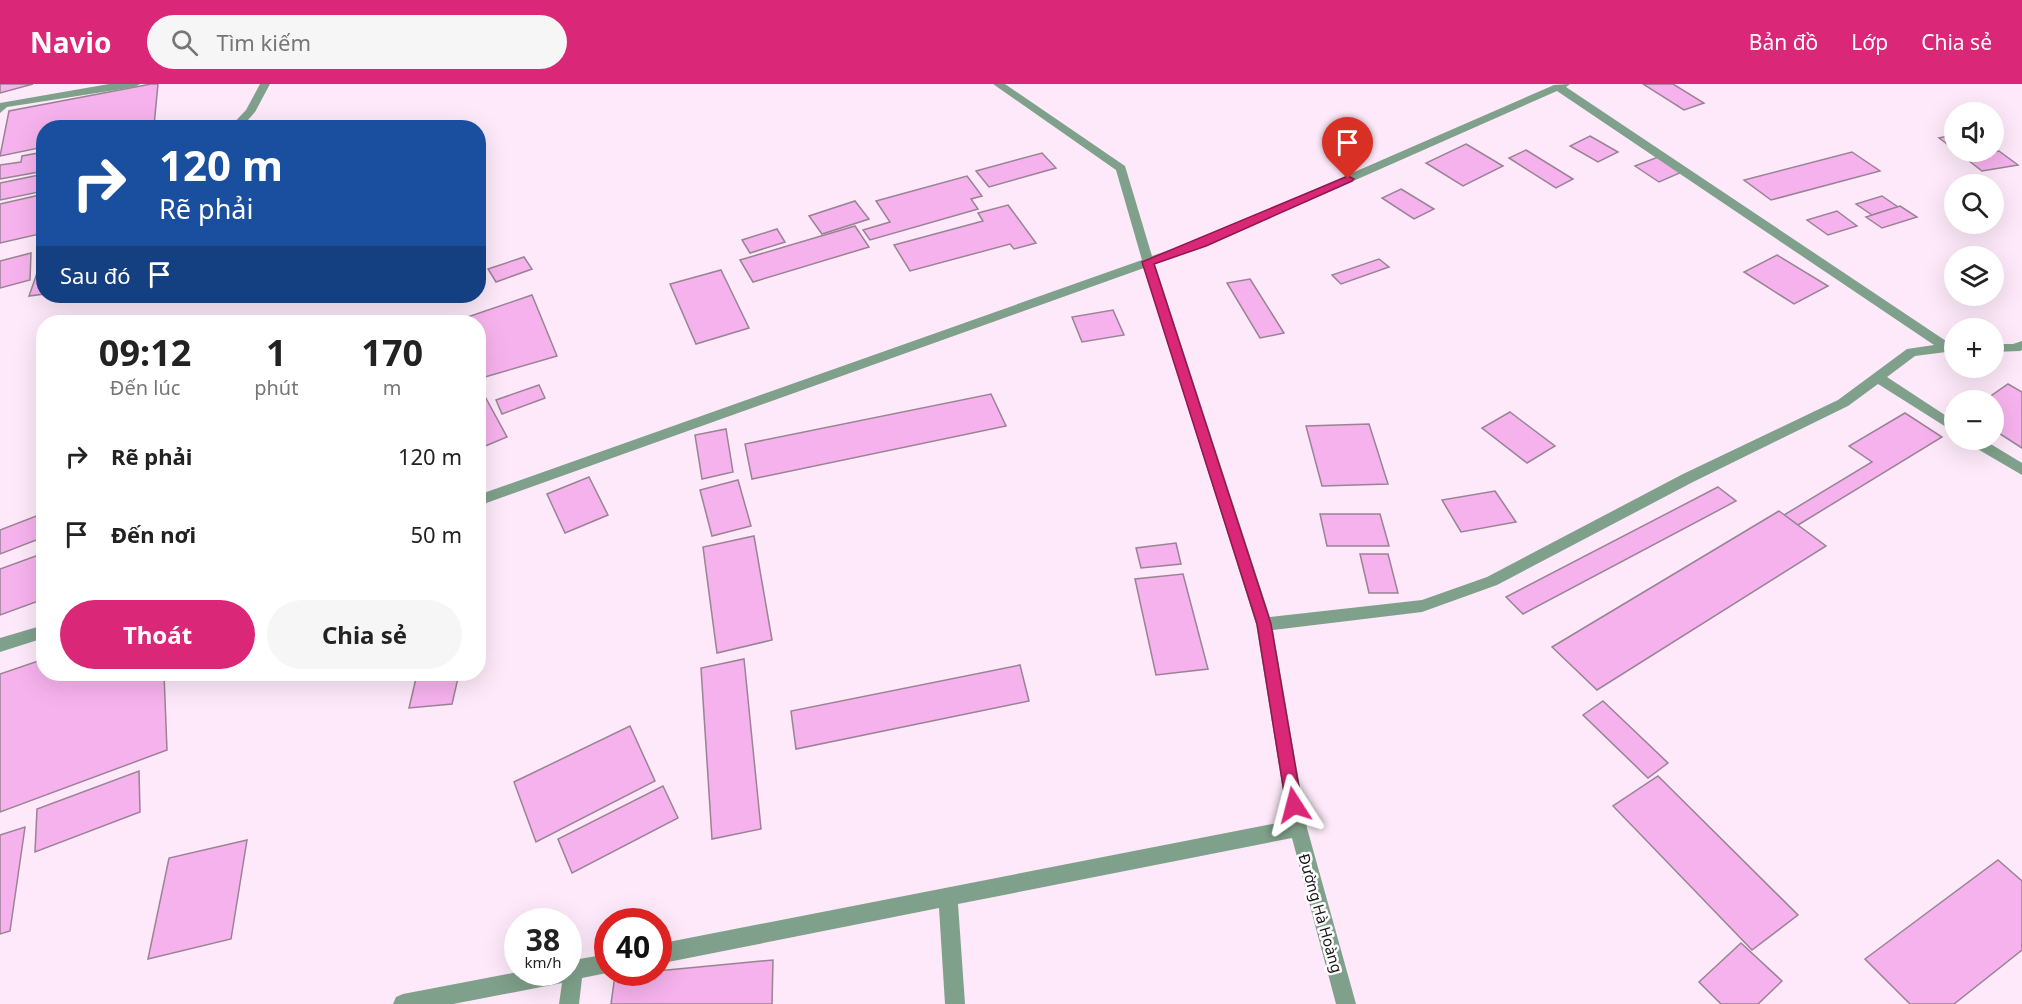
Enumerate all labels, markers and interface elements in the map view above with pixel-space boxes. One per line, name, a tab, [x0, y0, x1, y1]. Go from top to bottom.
search box	[147, 15, 567, 69]
text: Navio	[30, 23, 111, 61]
icon: search	[168, 26, 201, 59]
text: Tìm kiếm	[216, 27, 311, 57]
text: Bản đồ	[1749, 28, 1818, 56]
text: Lớp	[1851, 28, 1888, 56]
text: Chia sẻ	[1921, 28, 1992, 56]
map controls	[1944, 102, 2004, 450]
button: sound	[1944, 102, 2004, 162]
pin	[1322, 117, 1373, 179]
icon: arrive	[1331, 126, 1364, 159]
text: 120 m	[159, 136, 283, 193]
icon: right	[60, 144, 138, 222]
button: search	[1944, 174, 2004, 234]
text: Rẽ phải	[159, 190, 253, 227]
button: layers	[1944, 246, 2004, 306]
icon: arrive	[143, 258, 176, 291]
text: Sau đó	[60, 260, 131, 290]
button: +	[1944, 318, 2004, 378]
text: 09:12	[99, 328, 191, 377]
text: 1	[266, 328, 287, 377]
text: 170	[361, 328, 423, 377]
text: Đến lúc	[110, 374, 180, 401]
text: phút	[254, 374, 298, 401]
text: m	[383, 374, 402, 401]
button: −	[1944, 390, 2004, 450]
icon: right	[60, 440, 93, 473]
text: Rẽ phải	[111, 441, 192, 471]
text: 120 m	[398, 441, 462, 471]
icon: arrive	[60, 518, 93, 551]
text: Đến nơi	[111, 519, 196, 549]
text: 50 m	[411, 519, 462, 549]
button: Thoát	[60, 600, 255, 669]
button: Chia sẻ	[267, 600, 462, 669]
position arrow	[1262, 773, 1326, 837]
street label: Đường Hà Hoàng	[1294, 851, 1348, 975]
speed limit sign: 40	[594, 908, 672, 986]
text: 38	[526, 919, 560, 960]
text: km/h	[525, 952, 561, 972]

